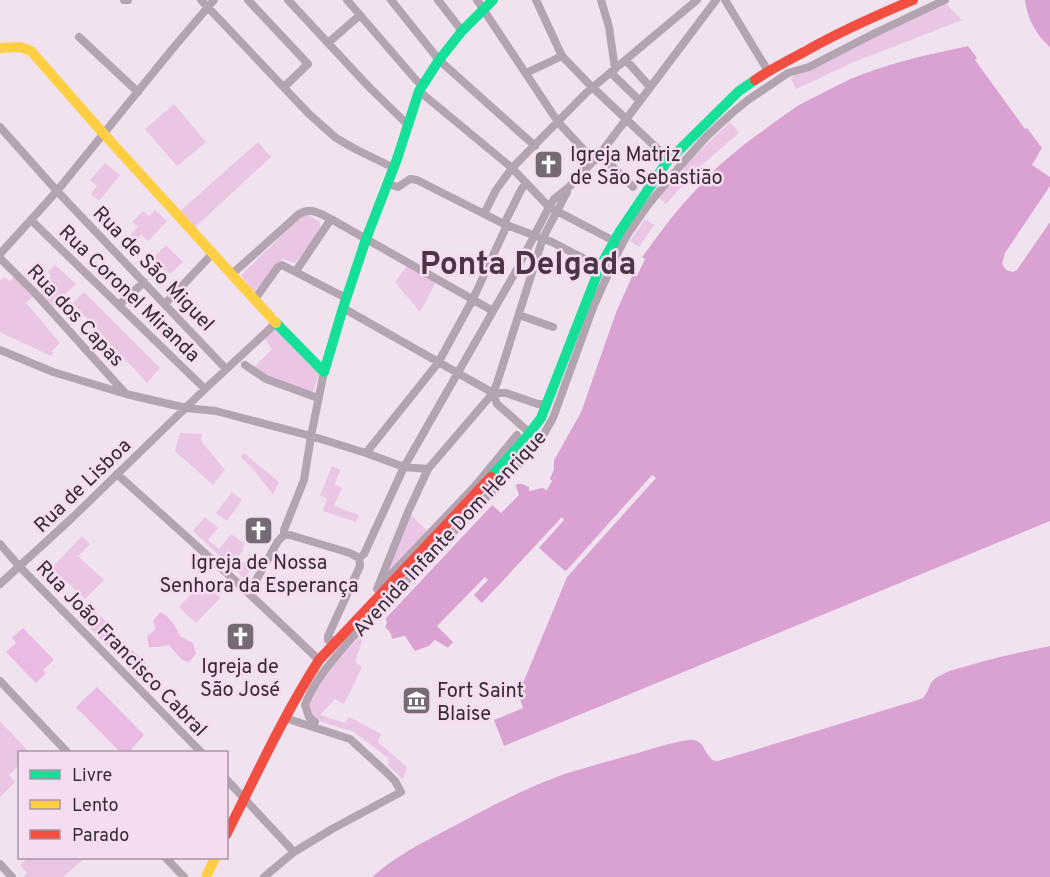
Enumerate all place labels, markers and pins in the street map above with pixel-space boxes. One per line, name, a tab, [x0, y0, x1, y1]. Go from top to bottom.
place label: Igreja Matriz de São Sebastião	[570, 143, 723, 192]
church icon: Igreja Matriz de São Sebastião	[533, 149, 565, 181]
church icon: Igreja de Nossa Senhora da Esperança	[243, 515, 275, 547]
place label: Igreja de Nossa Senhora da Esperança	[159, 551, 359, 600]
church icon: Igreja de São José	[224, 620, 256, 652]
place label: Igreja de São José	[200, 655, 280, 704]
place label: Fort Saint Blaise	[437, 679, 524, 728]
museum icon: Fort Saint Blaise	[400, 685, 432, 717]

